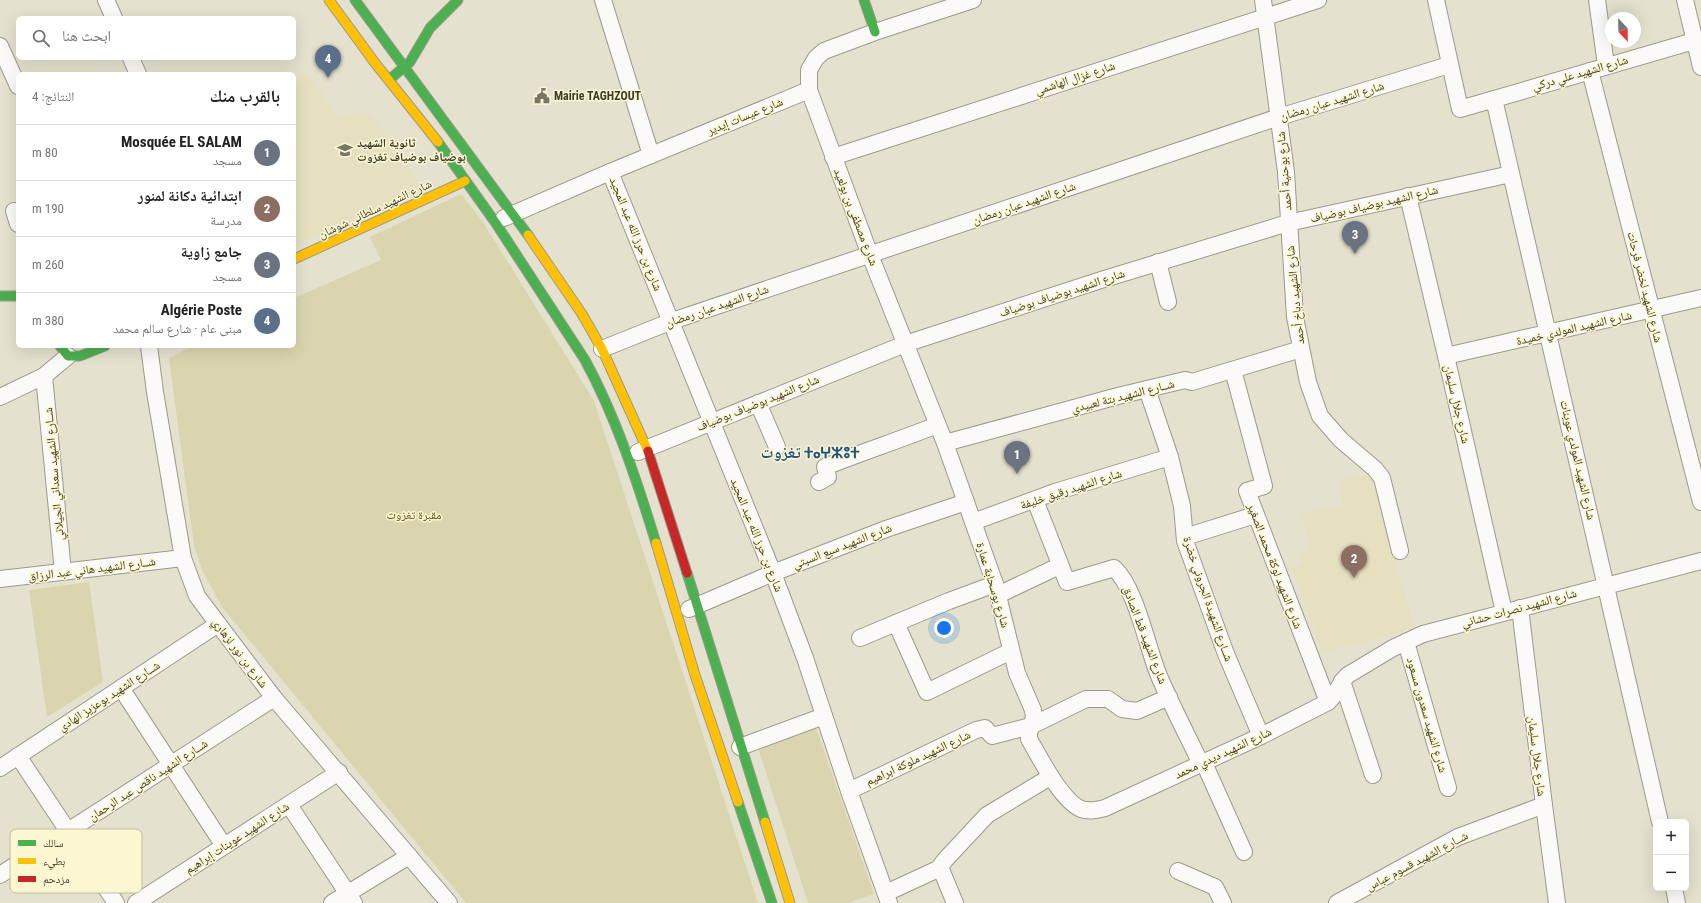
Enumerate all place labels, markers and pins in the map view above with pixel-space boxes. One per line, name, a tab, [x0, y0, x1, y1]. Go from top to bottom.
pin: 4	[315, 45, 341, 78]
public building icon: Mairie TAGHZOUT	[533, 87, 551, 105]
place label: Mairie TAGHZOUT	[554, 89, 641, 103]
place label: ثانوية الشهيد بوضياف بوضياف تغزوت	[357, 136, 466, 164]
school or university icon: ثانوية الشهيد بوضياف بوضياف تغزوت	[336, 141, 354, 159]
pin: 3	[1342, 221, 1368, 254]
pin: 1	[1004, 441, 1030, 474]
pin: 2	[1341, 545, 1367, 578]

